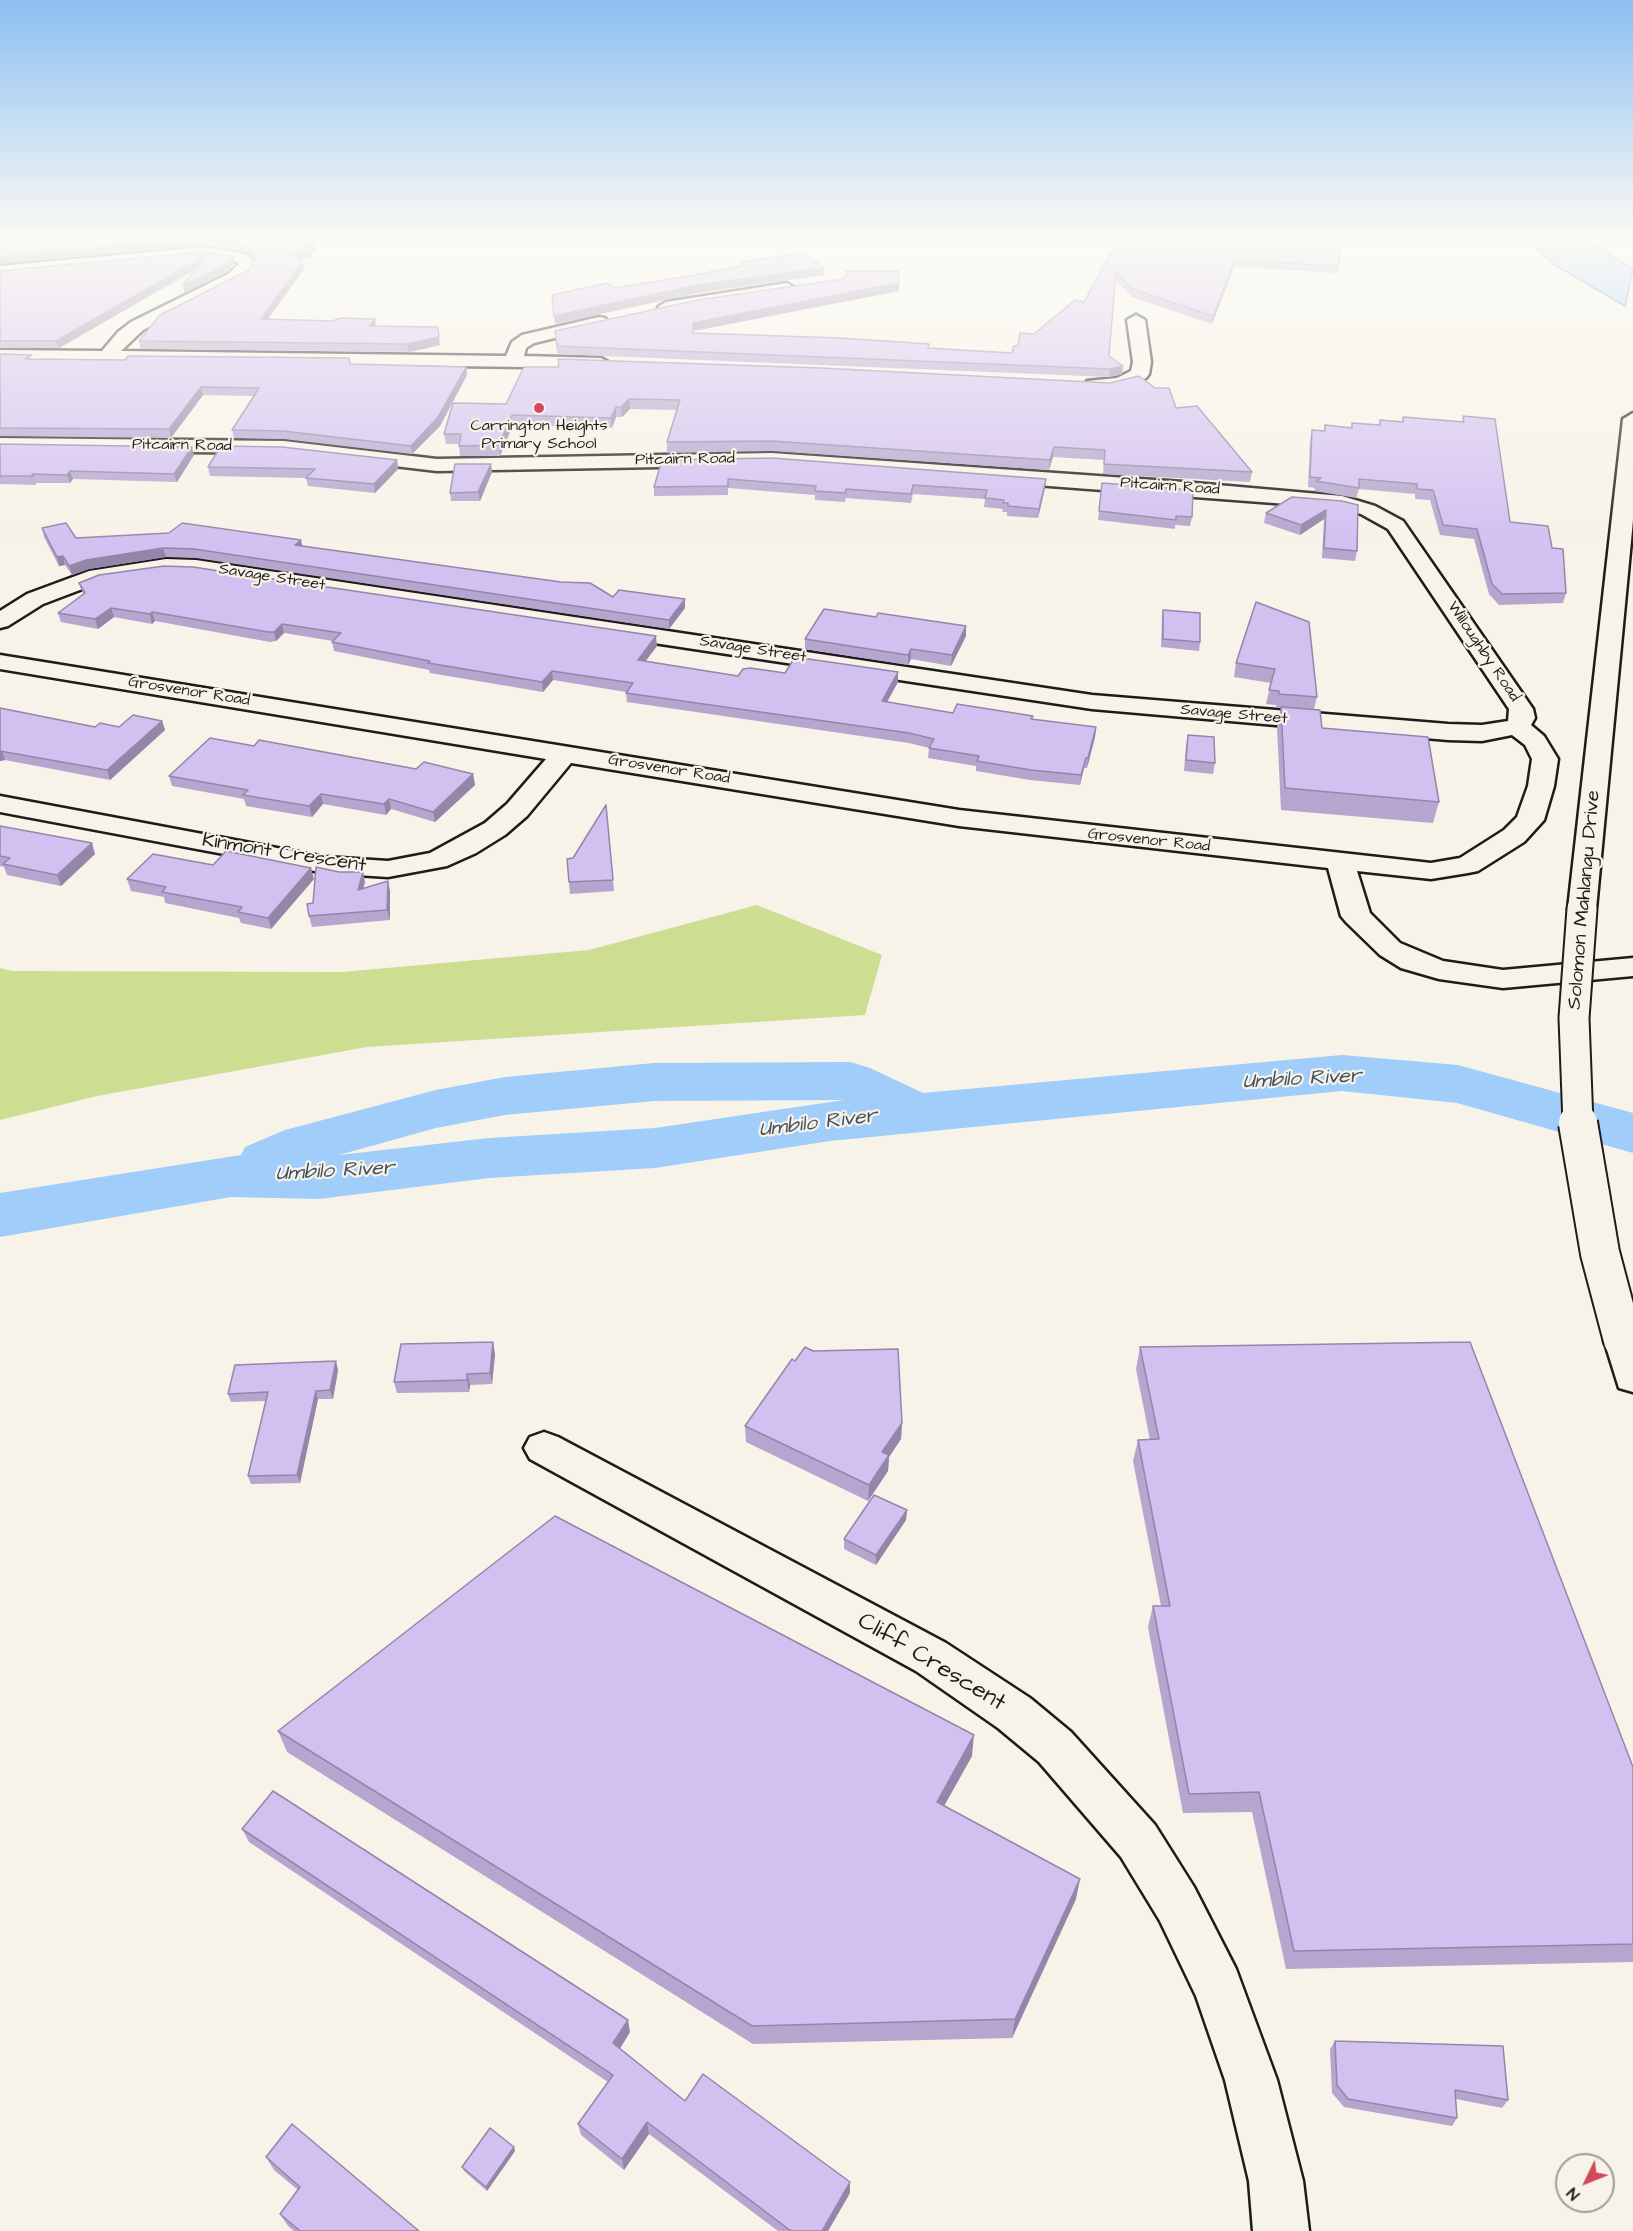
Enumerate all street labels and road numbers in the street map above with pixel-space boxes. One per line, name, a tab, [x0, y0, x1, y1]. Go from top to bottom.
street label: Pitcairn Road	[132, 436, 232, 456]
street label: Pitcairn Road	[635, 450, 735, 470]
street label: Pitcairn Road	[1120, 474, 1220, 500]
street label: Savage Street	[217, 560, 327, 596]
street label: Willoughby Road	[1442, 598, 1524, 706]
street label: Savage Street	[698, 632, 808, 668]
street label: Grosvenor Road	[127, 673, 251, 711]
street label: Savage Street	[1180, 701, 1288, 729]
street label: Grosvenor Road	[607, 751, 731, 789]
street label: Solomon Mahlangu Drive	[1563, 789, 1607, 1011]
street label: Grosvenor Road	[1087, 825, 1211, 857]
street label: Kinmont Crescent	[200, 829, 368, 879]
street label: Cliff Crescent	[852, 1607, 1010, 1719]

